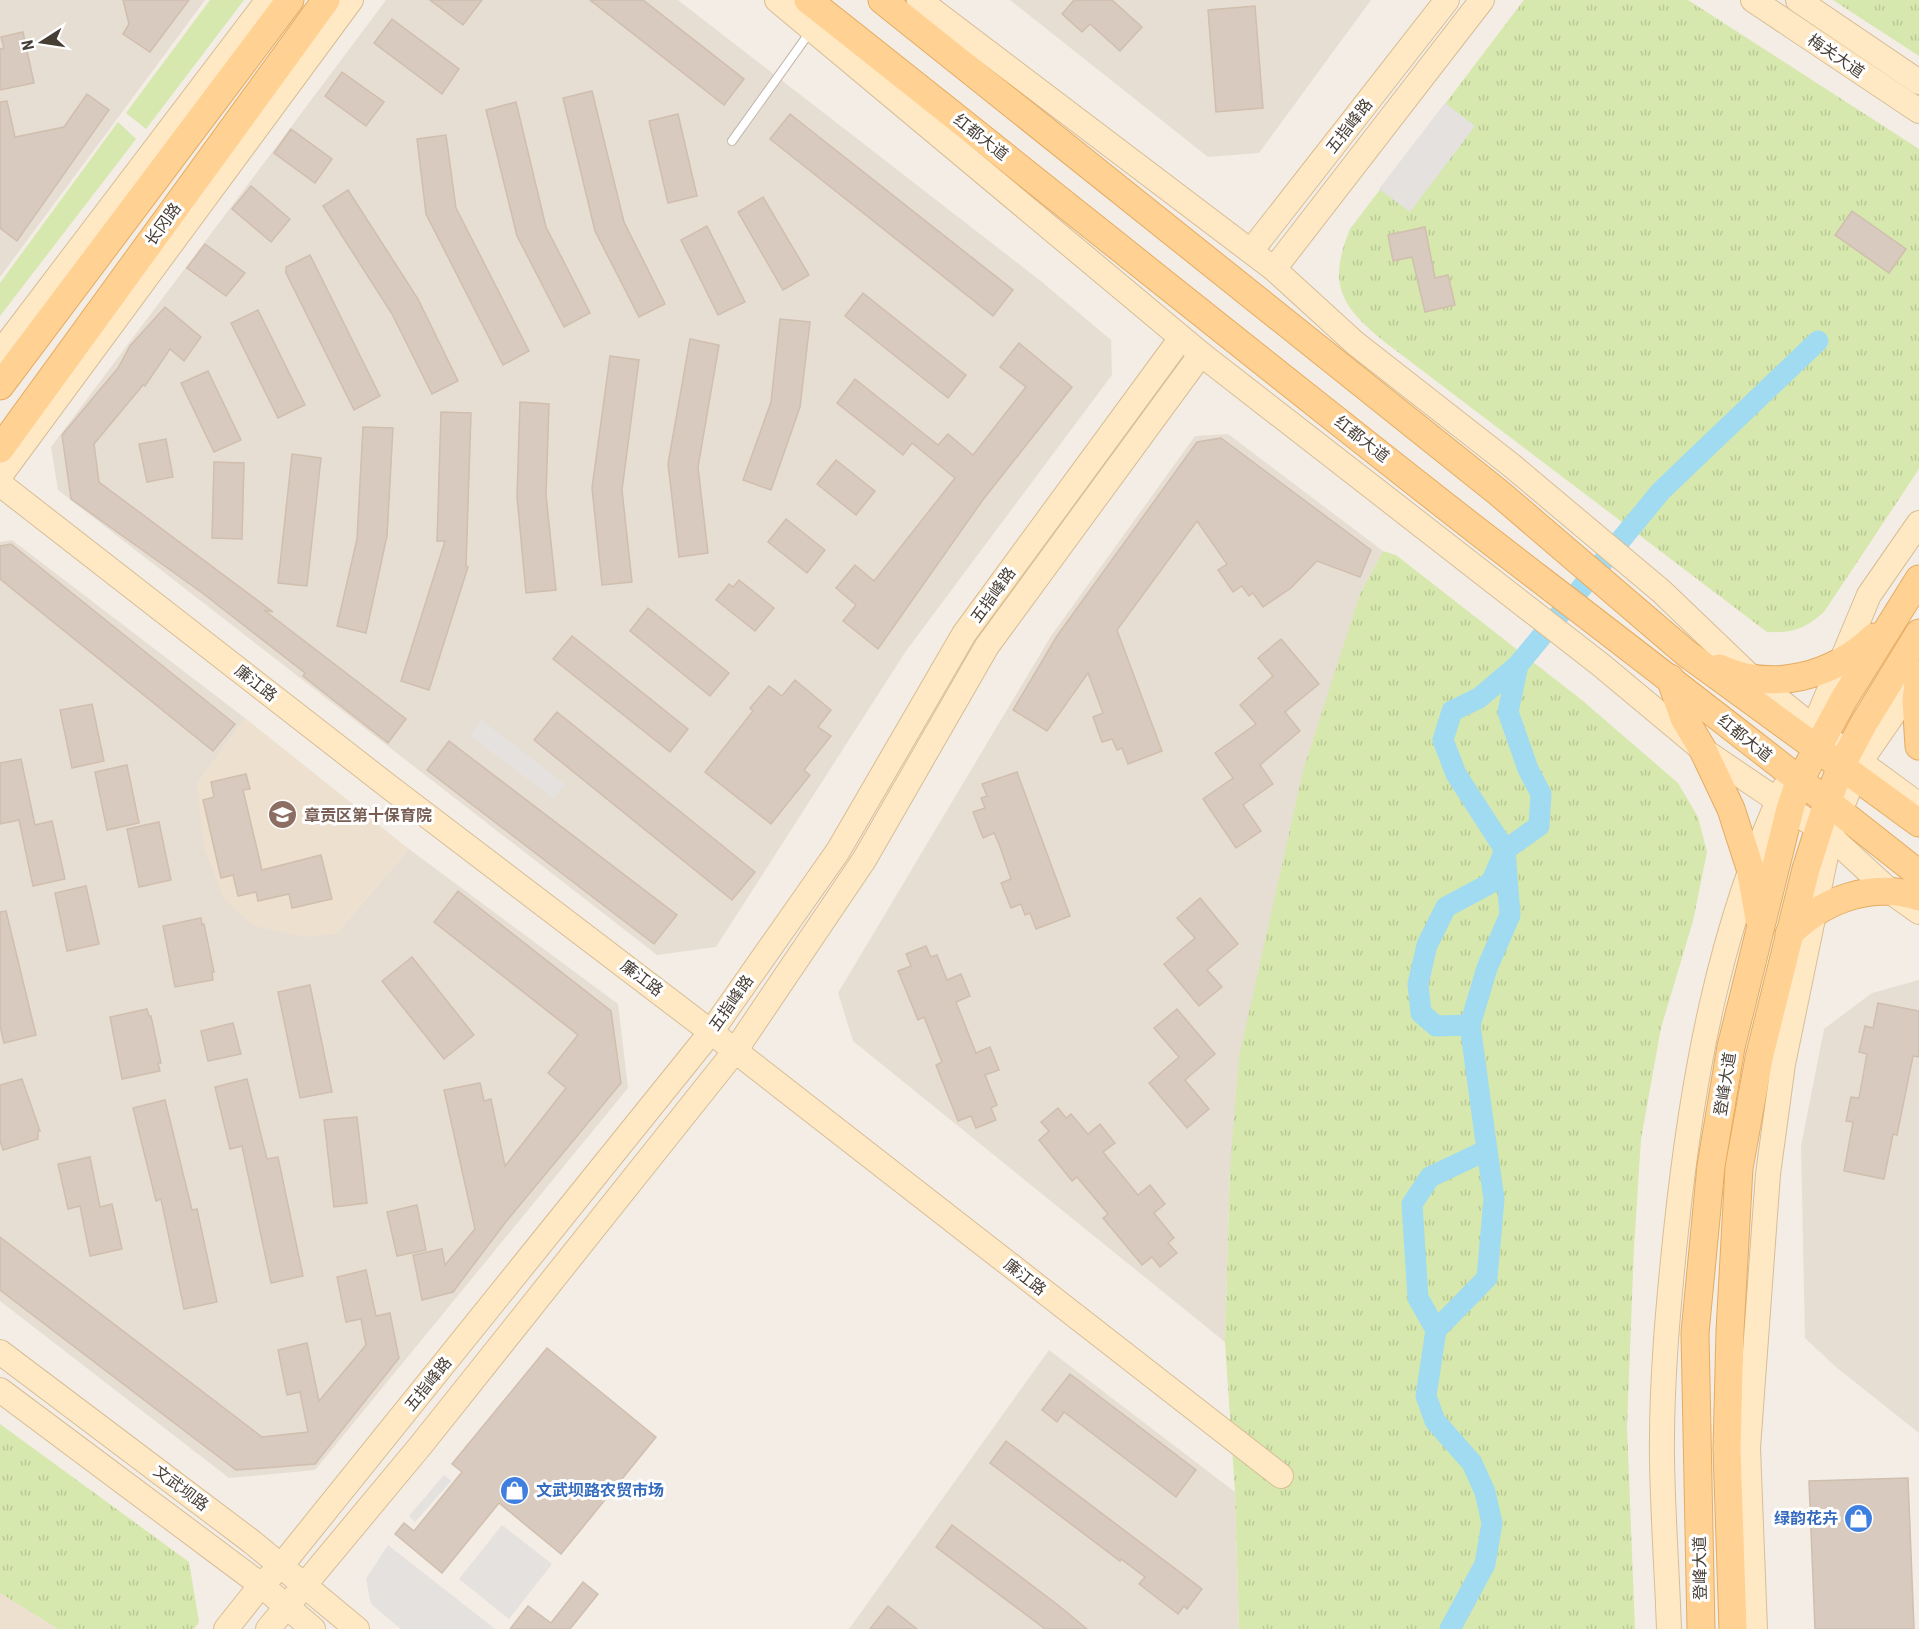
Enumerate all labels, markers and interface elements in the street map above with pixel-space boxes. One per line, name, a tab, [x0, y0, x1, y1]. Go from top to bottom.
north arrow	[12, 12, 72, 72]
street label: 梅关大道	[1804, 30, 1868, 82]
text: N	[18, 38, 38, 52]
street label: 五指峰路	[1322, 95, 1376, 157]
street label: 红都大道	[950, 110, 1012, 164]
street label: 长冈路	[141, 199, 185, 249]
street label: 红都大道	[1331, 412, 1393, 466]
street label: 五指峰路	[967, 564, 1019, 626]
street label: 廉江路	[231, 661, 281, 705]
street label: 红都大道	[1714, 710, 1776, 766]
school or university icon: 章贡区第十保育院	[267, 799, 299, 831]
place label: 章贡区第十保育院	[304, 806, 432, 825]
street label: 廉江路	[617, 956, 667, 1000]
street label: 五指峰路	[705, 971, 757, 1035]
street label: 登峰大道	[1711, 1051, 1739, 1117]
street label: 廉江路	[1000, 1255, 1050, 1299]
street label: 五指峰路	[400, 1353, 456, 1415]
street label: 文武坝路	[150, 1461, 212, 1515]
shop icon: 文武坝路农贸市场	[499, 1474, 531, 1506]
place label: 文武坝路农贸市场	[536, 1481, 664, 1500]
shop icon: 绿韵花卉	[1843, 1502, 1875, 1534]
place label: 绿韵花卉	[1774, 1509, 1838, 1528]
street label: 登峰大道	[1690, 1536, 1710, 1600]

